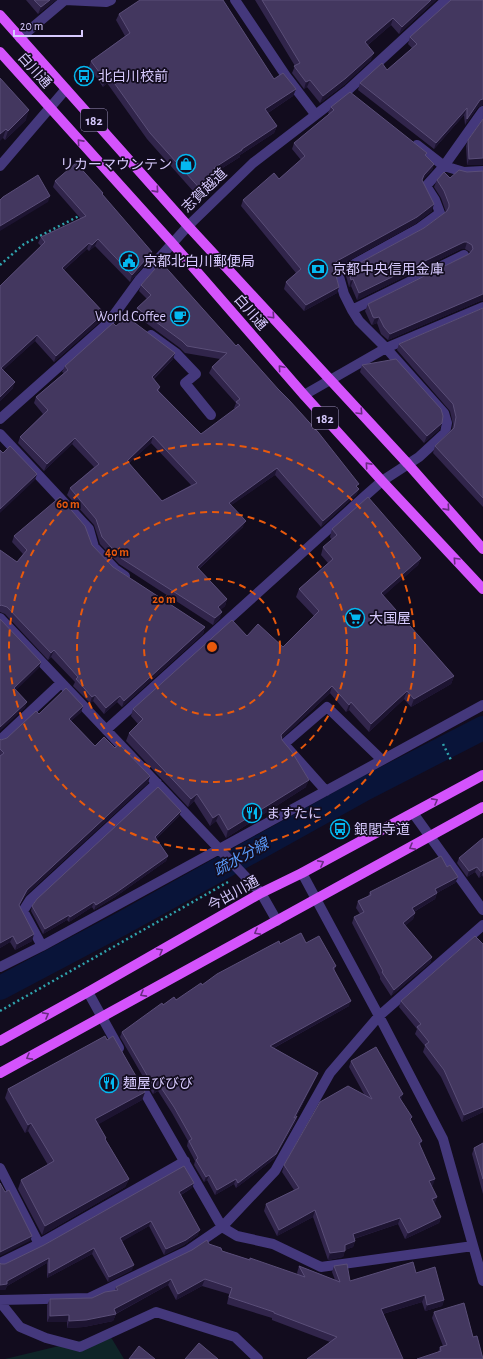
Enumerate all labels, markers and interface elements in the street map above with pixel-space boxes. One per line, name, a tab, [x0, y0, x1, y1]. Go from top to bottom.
scale bar	[14, 12, 82, 38]
text: 20 m	[20, 20, 43, 32]
street label: 白川通	[15, 50, 54, 91]
bus stop icon: 北白川校前	[73, 65, 95, 87]
place label: 北白川校前	[98, 68, 168, 84]
road number: 182	[81, 109, 107, 131]
one-way arrow	[77, 139, 85, 147]
shop icon: リカーマウンテン	[175, 153, 197, 175]
place label: リカーマウンテン	[60, 158, 172, 172]
street label: 志賀越道	[179, 166, 230, 215]
one-way arrow	[152, 186, 159, 193]
public building icon: 京都北白川郵便局	[118, 250, 140, 272]
place label: 京都北白川郵便局	[143, 253, 255, 269]
bank icon: 京都中央信用金庫	[307, 258, 329, 280]
place label: 京都中央信用金庫	[332, 262, 444, 277]
street label: 白川通	[231, 292, 270, 333]
cafe icon: World Coffee	[169, 305, 191, 327]
place label: World Coffee	[95, 310, 166, 324]
one-way arrow	[267, 311, 274, 319]
one-way arrow	[278, 366, 285, 373]
road number: 182	[312, 407, 338, 429]
one-way arrow	[355, 407, 362, 415]
one-way arrow	[365, 462, 372, 470]
text: 60 m	[56, 498, 80, 510]
one-way arrow	[442, 503, 450, 511]
text: 40 m	[105, 546, 129, 558]
one-way arrow	[454, 557, 461, 565]
text: 20 m	[152, 593, 176, 605]
supermarket icon: 大国屋	[344, 607, 366, 629]
place label: 大国屋	[369, 611, 411, 626]
centre of rings	[205, 640, 219, 654]
one-way arrow	[431, 798, 438, 806]
restaurant icon: ますたに	[241, 802, 263, 824]
place label: ますたに	[266, 806, 322, 821]
bus stop icon: 銀閣寺道	[329, 818, 351, 840]
place label: 銀閣寺道	[354, 822, 410, 837]
water label: 疏水分線	[211, 834, 273, 879]
one-way arrow	[409, 842, 416, 849]
one-way arrow	[317, 860, 324, 867]
street label: 今出川通	[205, 873, 261, 914]
one-way arrow	[254, 927, 261, 935]
one-way arrow	[156, 949, 163, 956]
one-way arrow	[139, 990, 147, 997]
one-way arrow	[42, 1013, 50, 1020]
one-way arrow	[26, 1052, 33, 1060]
restaurant icon: 麺屋びびび	[98, 1072, 120, 1094]
place label: 麺屋びびび	[123, 1076, 193, 1091]

